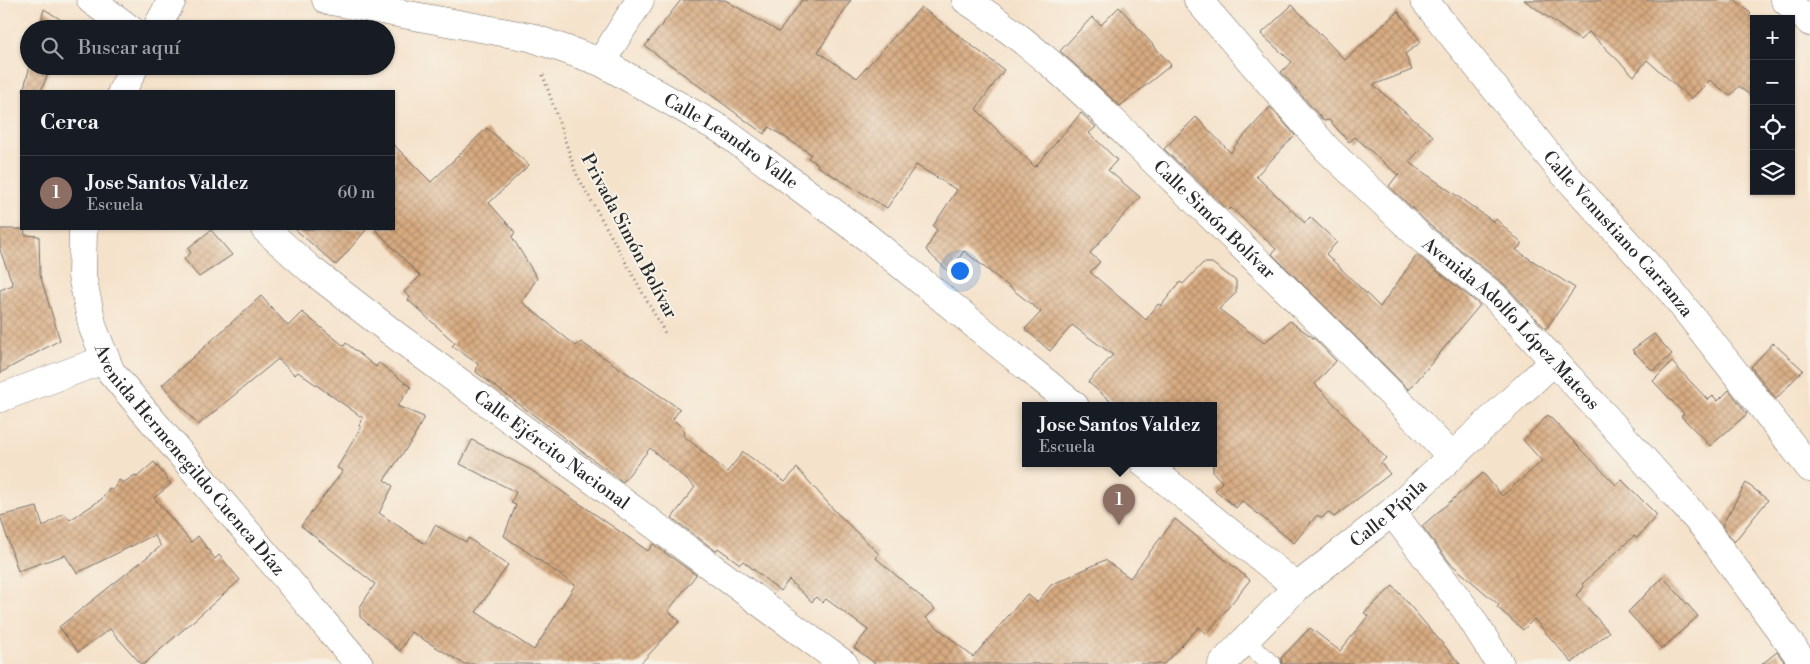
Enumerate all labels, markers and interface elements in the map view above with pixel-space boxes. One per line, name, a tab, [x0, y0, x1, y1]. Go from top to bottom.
map controls	[1750, 15, 1795, 195]
button: +	[1750, 15, 1795, 60]
search box	[20, 20, 395, 75]
icon: search	[38, 34, 66, 62]
text: Buscar aquí	[78, 36, 180, 60]
button: −	[1750, 60, 1795, 105]
street label: Calle Leandro Valle	[660, 88, 803, 194]
button: locate	[1750, 105, 1795, 150]
text: Cerca	[40, 110, 99, 136]
street label: Calle Venustiano Carranza	[1538, 146, 1699, 322]
street label: Privada Simón Bolívar	[576, 149, 682, 323]
button: layers	[1750, 150, 1795, 195]
street label: Calle Simón Bolívar	[1148, 155, 1281, 284]
text: Jose Santos Valdez	[87, 171, 248, 195]
text: 1	[52, 183, 60, 203]
text: 60 m	[337, 183, 375, 203]
text: Escuela	[87, 195, 143, 215]
street label: Avenida Adolfo López Mateos	[1417, 232, 1605, 415]
your location	[947, 258, 973, 284]
street label: Avenida Hermenegildo Cuenca Díaz	[89, 340, 290, 580]
street label: Calle Ejército Nacional	[469, 385, 635, 515]
popup	[1022, 402, 1217, 467]
text: Jose Santos Valdez	[1039, 413, 1200, 437]
text: Escuela	[1039, 437, 1095, 457]
street label: Calle Pípila	[1345, 473, 1432, 552]
pin: 1	[1103, 484, 1135, 525]

